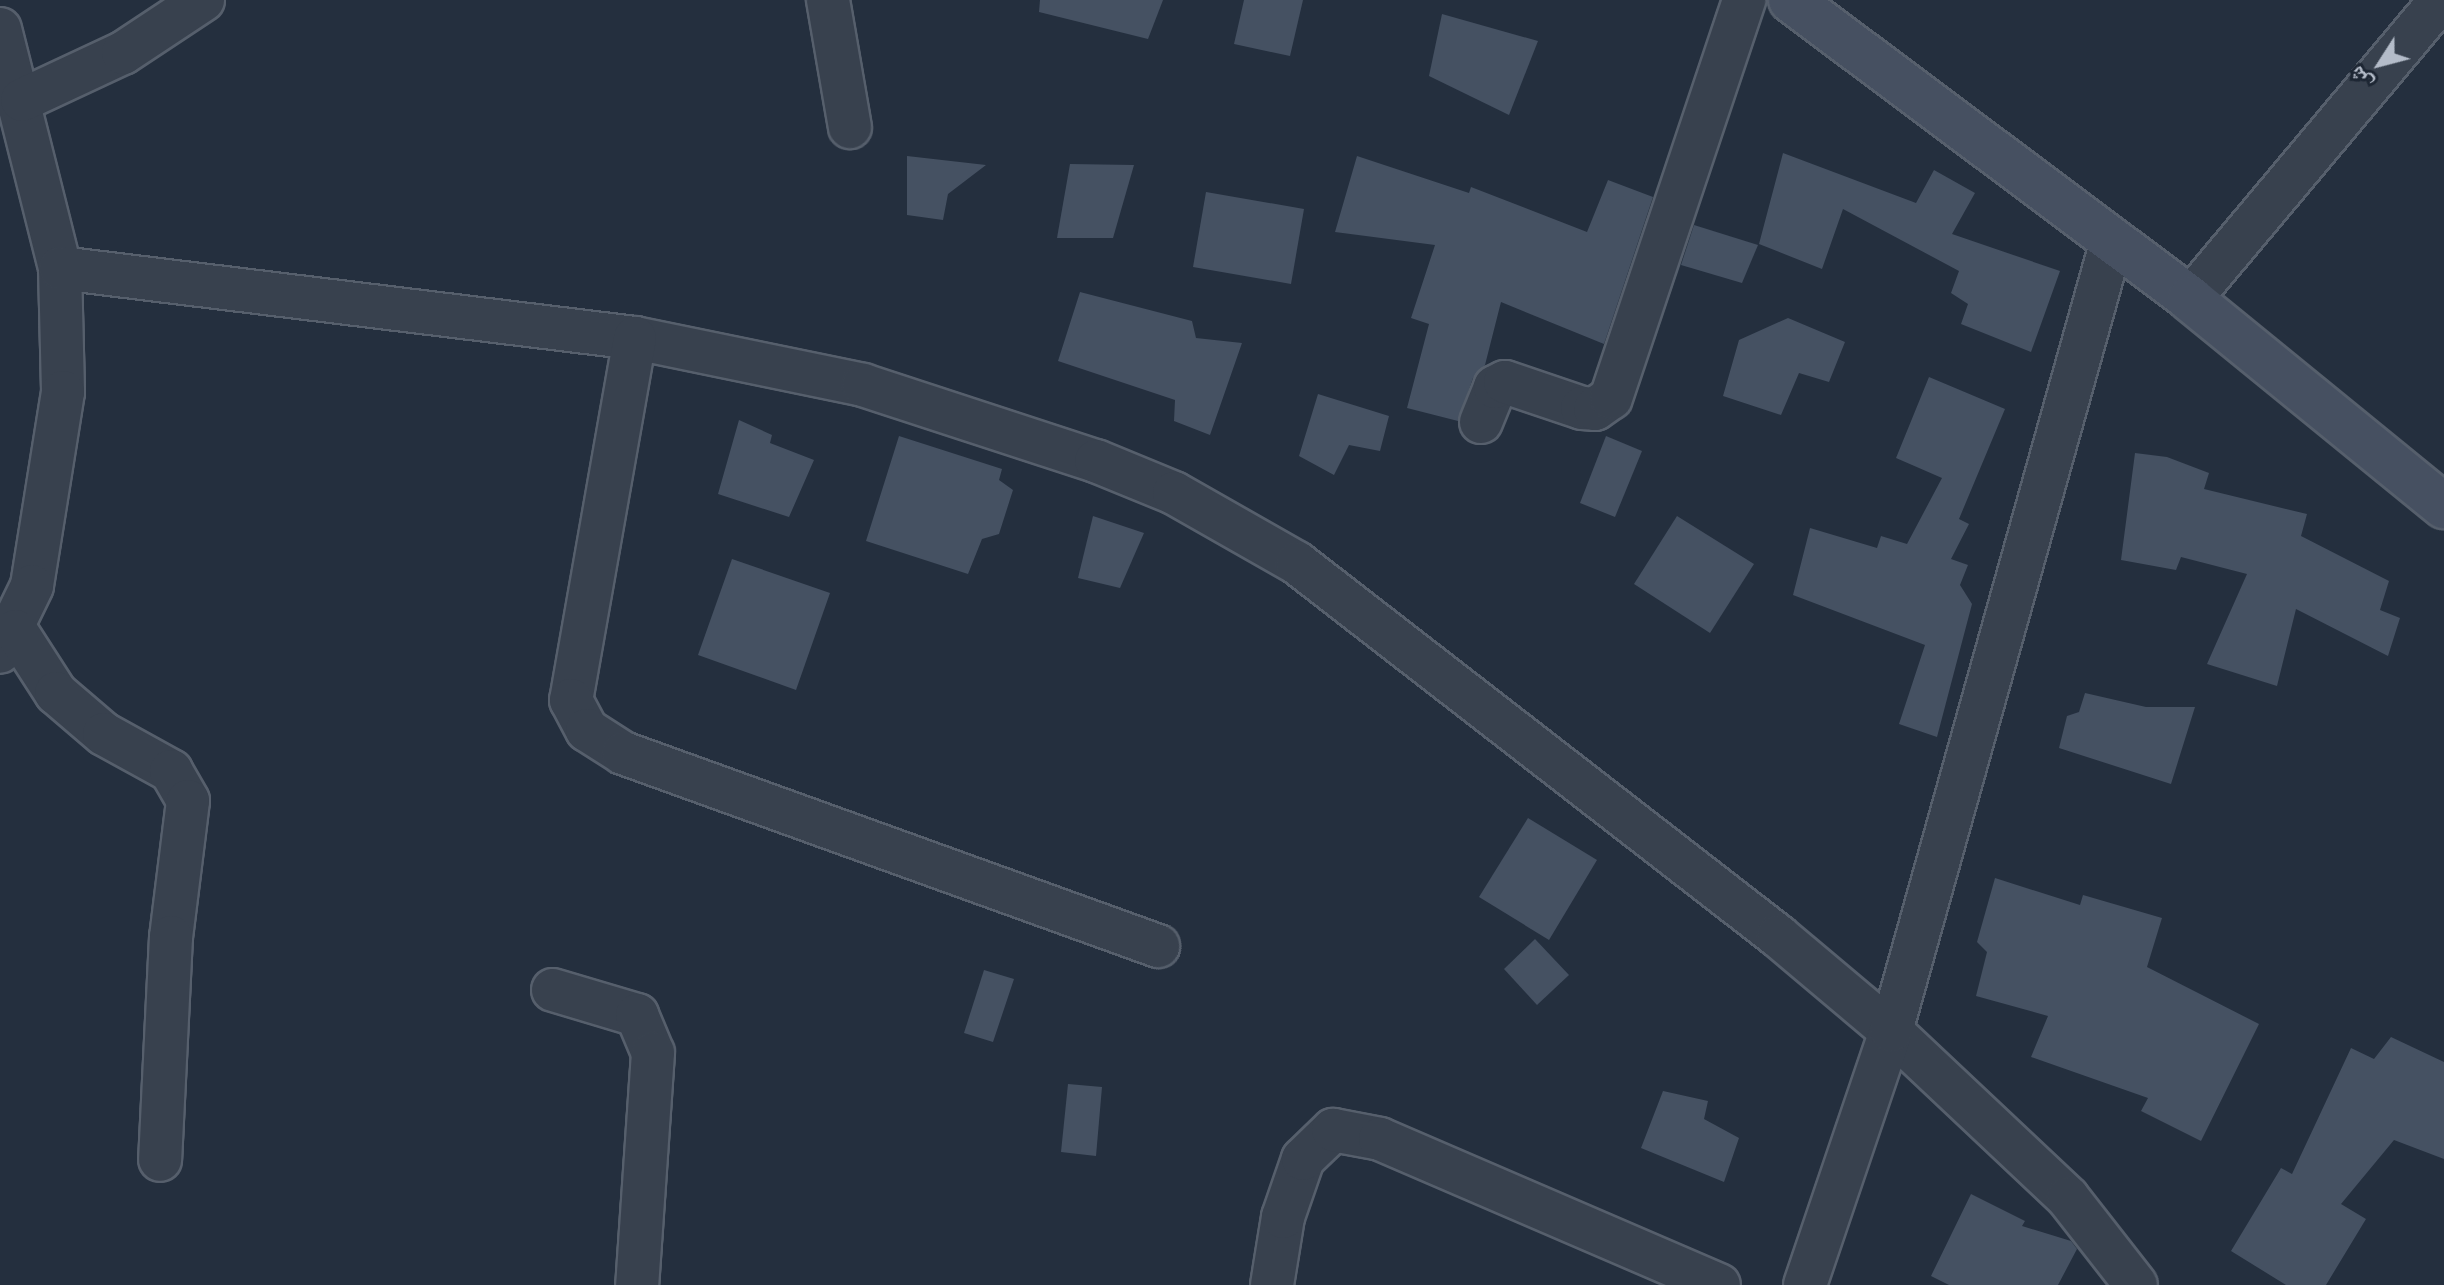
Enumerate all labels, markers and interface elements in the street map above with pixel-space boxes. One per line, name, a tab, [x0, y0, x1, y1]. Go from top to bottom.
north arrow	[2340, 24, 2420, 104]
text: ش	[2345, 62, 2376, 94]

